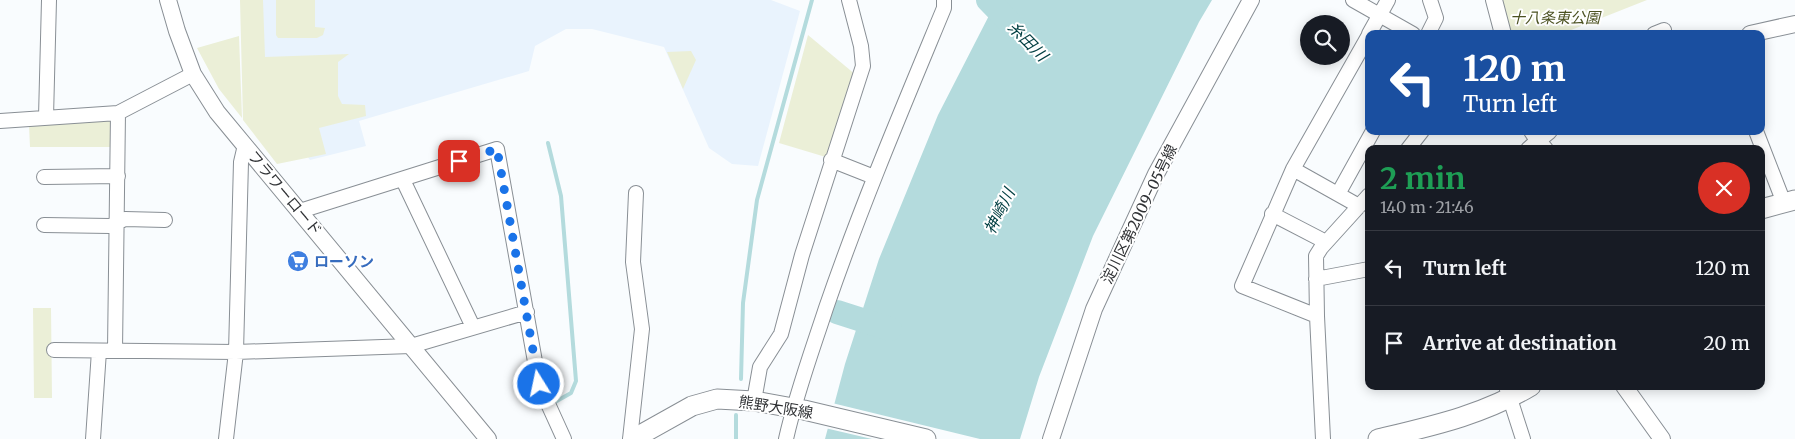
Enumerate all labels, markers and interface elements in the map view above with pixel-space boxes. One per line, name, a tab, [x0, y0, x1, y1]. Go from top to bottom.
park label: 十八条東公園	[1510, 8, 1602, 27]
map controls	[1300, 15, 1350, 65]
button: search	[1300, 15, 1350, 65]
water label: 糸田川	[1004, 17, 1053, 66]
text: 120 m	[1463, 47, 1566, 91]
icon: left	[1380, 50, 1445, 115]
text: Turn left	[1463, 90, 1557, 118]
pin	[438, 140, 480, 182]
street label: 淀川区第2009-05号線	[1097, 141, 1181, 287]
street label: フラワーロード	[244, 147, 326, 239]
icon: arrive	[445, 147, 473, 175]
text: 2 min	[1380, 159, 1465, 197]
button: close	[1698, 162, 1750, 214]
water label: 神崎川	[979, 183, 1019, 237]
text: 140 m · 21:46	[1380, 197, 1474, 217]
supermarket icon: ローソン	[286, 249, 310, 273]
place label: ローソン	[314, 252, 374, 271]
icon: left	[1380, 254, 1408, 282]
text: Turn left	[1423, 256, 1507, 280]
text: 120 m	[1695, 256, 1750, 280]
icon: arrive	[1380, 329, 1408, 357]
text: Arrive at destination	[1423, 331, 1617, 355]
text: 20 m	[1703, 331, 1750, 355]
position arrow	[512, 357, 564, 409]
street label: 熊野大阪線	[737, 392, 815, 422]

